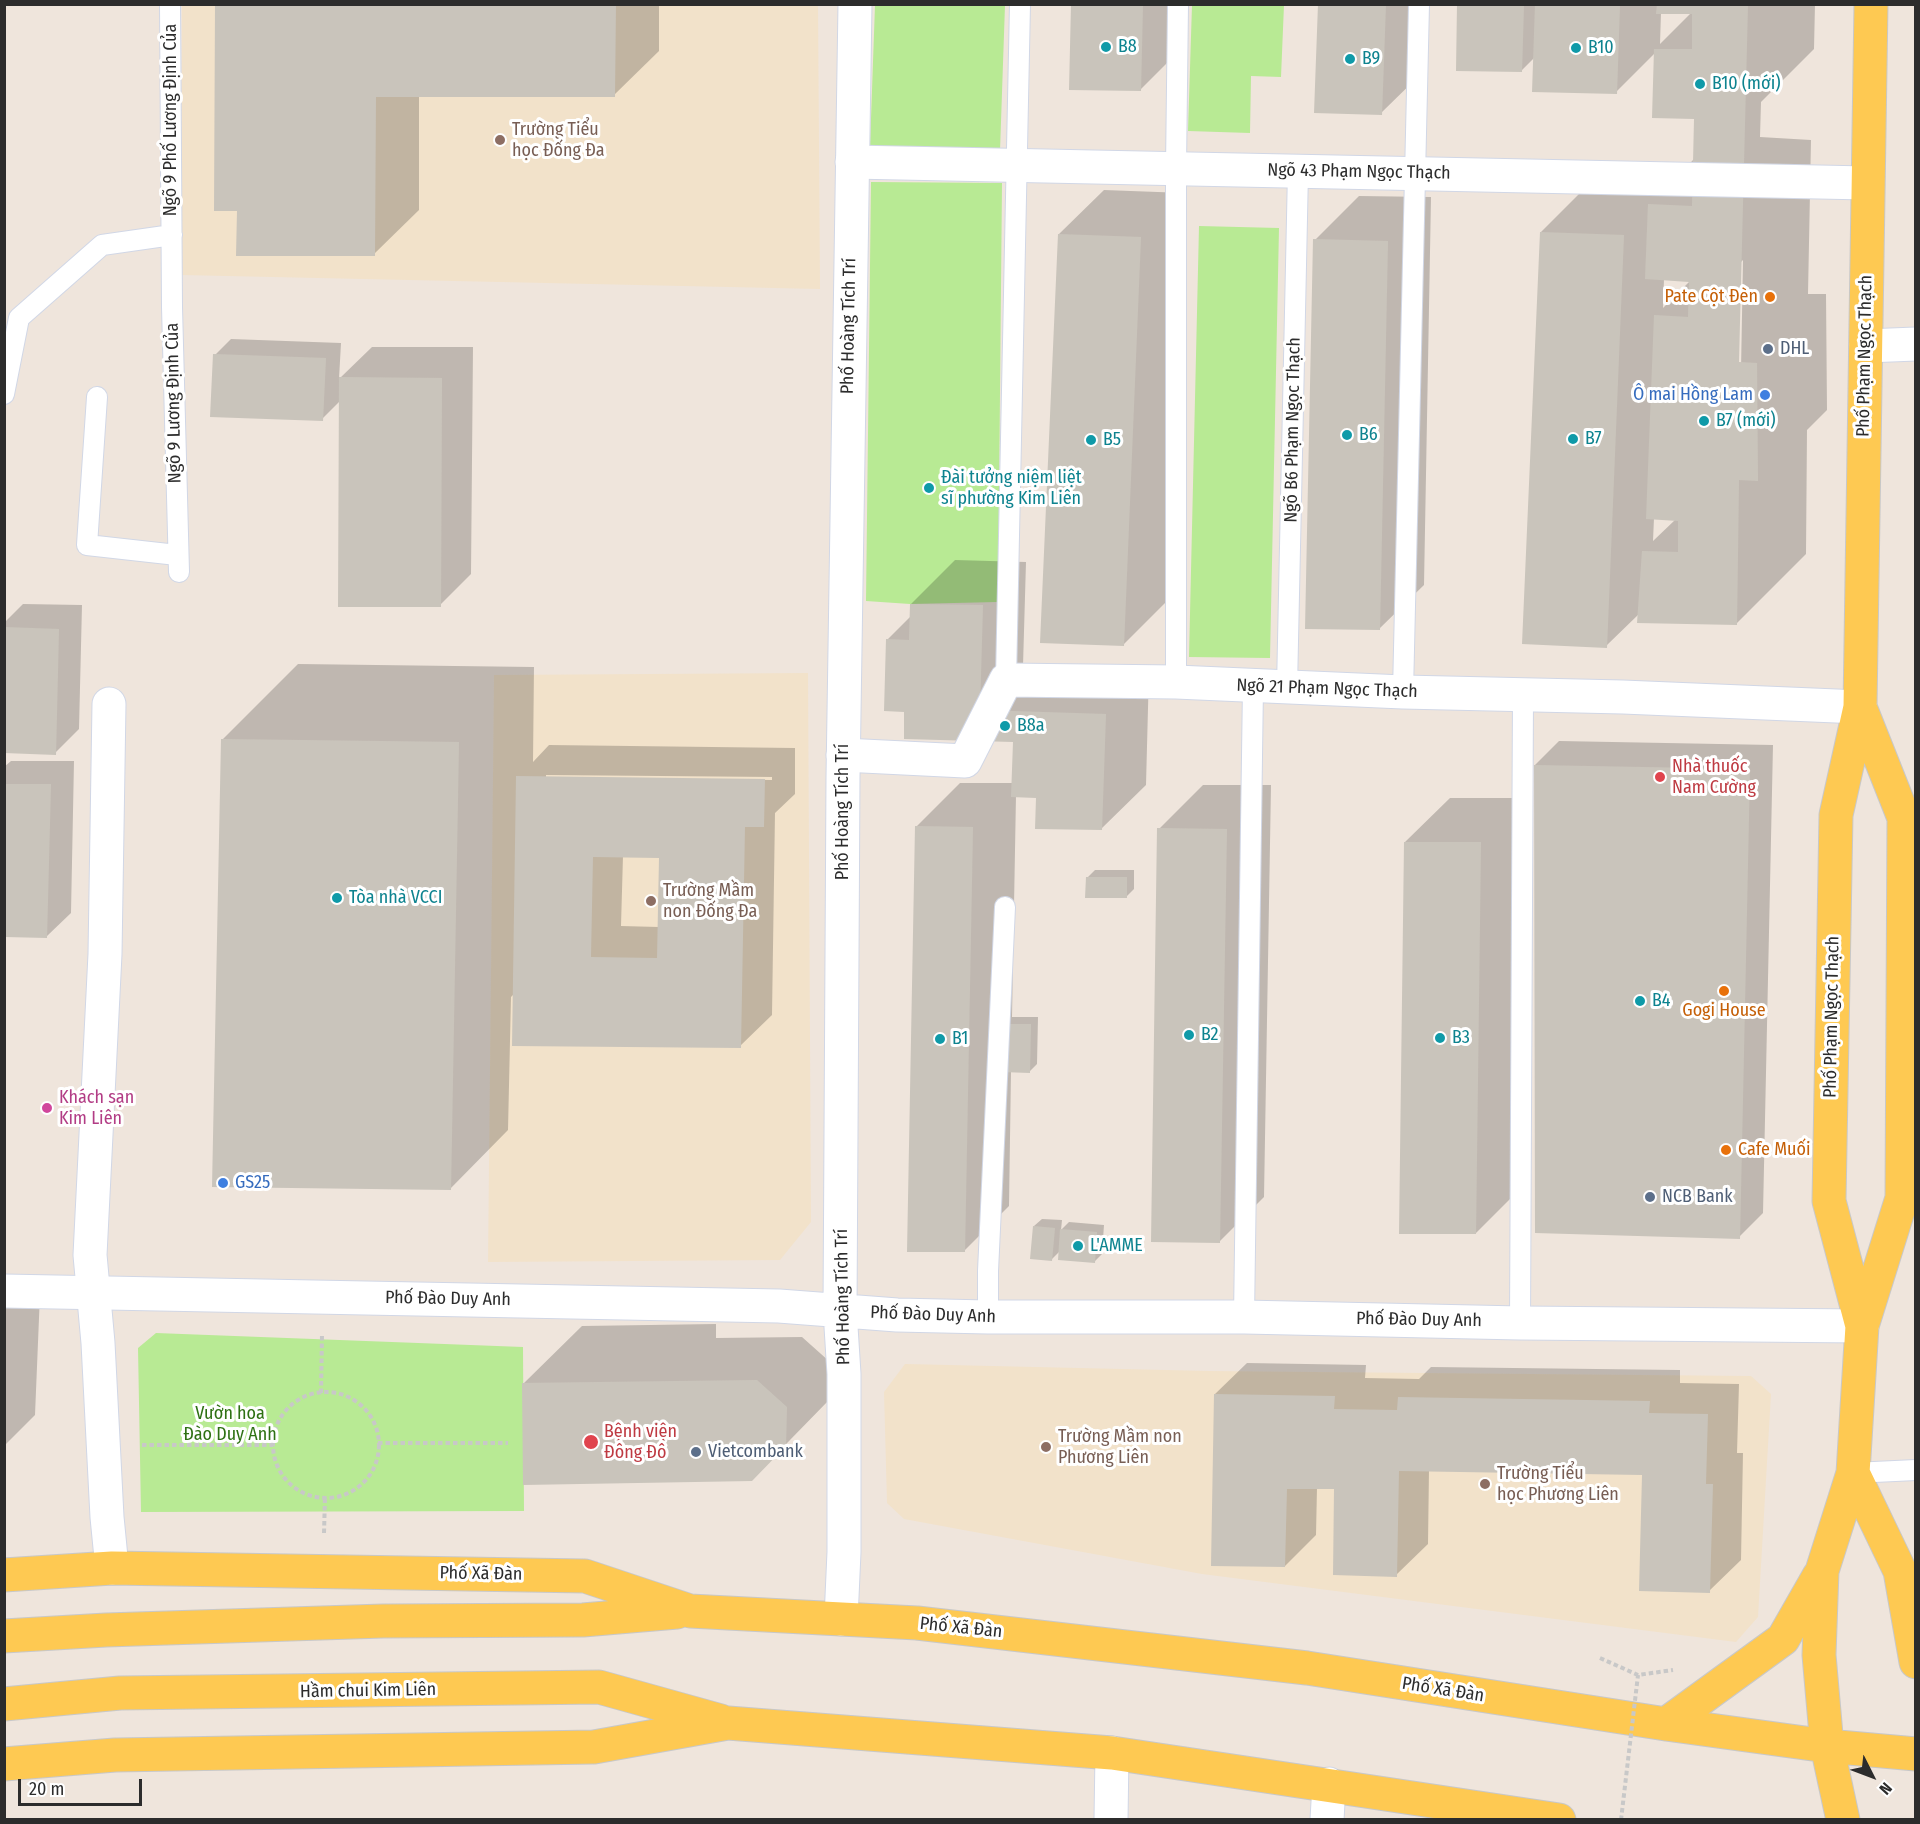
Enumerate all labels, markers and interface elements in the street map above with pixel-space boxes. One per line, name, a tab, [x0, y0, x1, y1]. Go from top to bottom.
street label: Ngõ 9 Phố Lương Định Của	[160, 24, 182, 216]
place label: B8	[1118, 36, 1137, 58]
place label: B10	[1588, 37, 1614, 59]
marker: B8	[1099, 40, 1113, 54]
marker: B10	[1569, 41, 1583, 55]
place label: B9	[1362, 48, 1380, 70]
marker: B9	[1343, 52, 1357, 66]
place label: B10 (mới)	[1712, 73, 1781, 95]
marker: B10 (mới)	[1693, 77, 1707, 91]
place label: Trường Tiểu học Đống Đa	[512, 119, 605, 162]
marker: Trường Tiểu học Đống Đa	[493, 133, 507, 147]
street label: Ngõ 43 Phạm Ngọc Thạch	[1267, 160, 1451, 184]
street label: Phố Hoàng Tích Trí	[837, 258, 861, 394]
street label: Phố Phạm Ngọc Thạch	[1853, 275, 1877, 437]
place label: Pate Cột Đèn	[1665, 286, 1758, 308]
marker: Pate Cột Đèn	[1763, 290, 1777, 304]
street label: Ngõ 9 Lương Định Của	[162, 323, 186, 483]
street label: Ngõ B6 Phạm Ngọc Thạch	[1281, 337, 1305, 523]
place label: DHL	[1780, 338, 1809, 360]
marker: DHL	[1761, 342, 1775, 356]
place label: Ô mai Hồng Lam	[1633, 384, 1753, 406]
marker: Ô mai Hồng Lam	[1758, 388, 1772, 402]
place label: B7 (mới)	[1716, 410, 1776, 432]
marker: B7 (mới)	[1697, 414, 1711, 428]
place label: B6	[1359, 424, 1378, 446]
marker: B6	[1340, 428, 1354, 442]
place label: B7	[1585, 428, 1602, 450]
place label: B5	[1103, 429, 1121, 451]
marker: B7	[1566, 432, 1580, 446]
marker: B5	[1084, 433, 1098, 447]
place label: Đài tưởng niệm liệt sĩ phường Kim Liên	[941, 467, 1082, 510]
marker: Đài tưởng niệm liệt sĩ phường Kim Liên	[922, 481, 936, 495]
street label: Ngõ 21 Phạm Ngọc Thạch	[1236, 675, 1418, 703]
place label: B8a	[1017, 715, 1045, 737]
marker: B8a	[998, 719, 1012, 733]
street label: Phố Hoàng Tích Trí	[832, 744, 854, 880]
place label: Nhà thuốc Nam Cường	[1672, 756, 1756, 798]
marker: Nhà thuốc Nam Cường	[1653, 770, 1667, 784]
place label: Trường Mầm non Đống Đa	[663, 880, 757, 922]
place label: Tòa nhà VCCI	[349, 887, 442, 909]
marker: Tòa nhà VCCI	[330, 891, 344, 905]
marker: Trường Mầm non Đống Đa	[644, 894, 658, 908]
street label: Phố Phạm Ngọc Thạch	[1820, 936, 1844, 1098]
marker: Gogi House	[1717, 984, 1731, 998]
place label: B4	[1652, 990, 1670, 1012]
marker: B4	[1633, 994, 1647, 1008]
place label: Gogi House	[1682, 1000, 1766, 1022]
place label: B2	[1201, 1024, 1219, 1046]
place label: B3	[1452, 1027, 1470, 1049]
place label: B1	[952, 1028, 968, 1050]
marker: B2	[1182, 1028, 1196, 1042]
marker: B3	[1433, 1031, 1447, 1045]
marker: B1	[933, 1032, 947, 1046]
place label: Khách sạn Kim Liên	[59, 1087, 134, 1130]
marker: Khách sạn Kim Liên	[40, 1101, 54, 1115]
place label: Cafe Muối	[1738, 1139, 1810, 1161]
marker: Cafe Muối	[1719, 1143, 1733, 1157]
place label: GS25	[235, 1172, 270, 1194]
marker: GS25	[216, 1176, 230, 1190]
place label: NCB Bank	[1662, 1186, 1733, 1208]
marker: NCB Bank	[1643, 1190, 1657, 1204]
street label: Phố Hoàng Tích Trí	[831, 1229, 855, 1365]
place label: L'AMME	[1090, 1235, 1143, 1257]
marker: L'AMME	[1071, 1239, 1085, 1253]
street label: Phố Đào Duy Anh	[385, 1287, 511, 1311]
street label: Phố Đào Duy Anh	[870, 1302, 996, 1328]
street label: Phố Đào Duy Anh	[1356, 1308, 1482, 1332]
park label: Vườn hoa Đào Duy Anh	[183, 1403, 277, 1446]
place label: Bệnh viện Đông Đô	[604, 1421, 677, 1464]
place label: Trường Mầm non Phương Liên	[1058, 1426, 1182, 1468]
marker: Bệnh viện Đông Đô	[582, 1433, 600, 1451]
marker: Trường Mầm non Phương Liên	[1039, 1440, 1053, 1454]
place label: Vietcombank	[708, 1441, 803, 1463]
marker: Vietcombank	[689, 1445, 703, 1459]
place label: Trường Tiểu học Phương Liên	[1497, 1463, 1619, 1506]
marker: Trường Tiểu học Phương Liên	[1478, 1477, 1492, 1491]
street label: Phố Xã Đàn	[439, 1562, 523, 1586]
street label: Phố Xã Đàn	[919, 1613, 1003, 1643]
street label: Phố Xã Đàn	[1400, 1673, 1486, 1707]
street label: Hầm chui Kim Liên	[300, 1679, 436, 1703]
north arrow	[1842, 1746, 1902, 1806]
scale bar	[21, 1767, 146, 1805]
text: 20 m	[29, 1778, 64, 1800]
text: N	[1875, 1778, 1896, 1798]

